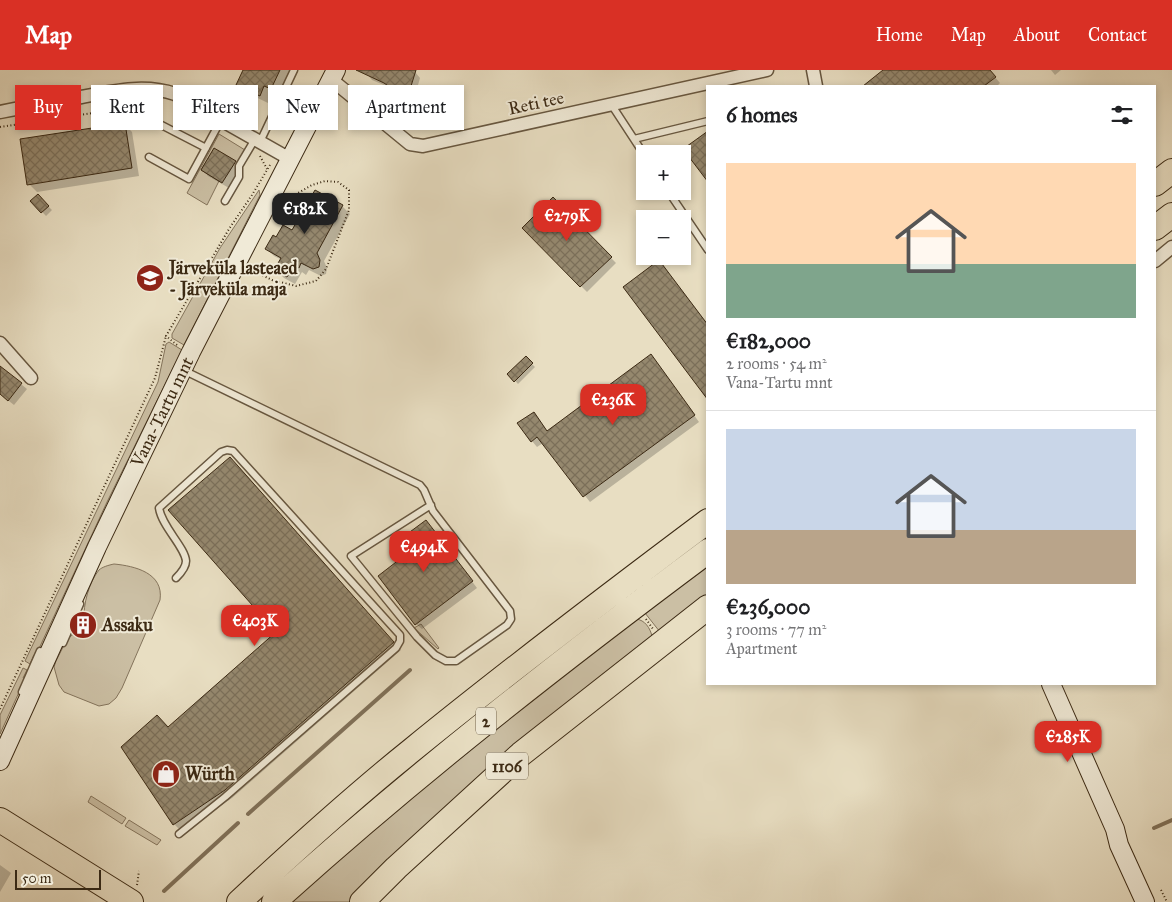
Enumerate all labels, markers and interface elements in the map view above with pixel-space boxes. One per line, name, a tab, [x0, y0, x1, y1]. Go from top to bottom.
text: Map	[25, 20, 72, 50]
text: Home	[876, 24, 923, 46]
text: Map	[951, 24, 986, 46]
text: About	[1014, 24, 1060, 46]
text: Contact	[1088, 24, 1147, 46]
chip: Buy	[15, 85, 81, 130]
chip: Rent	[91, 85, 163, 130]
chip: Filters	[173, 85, 258, 130]
chip: New	[268, 85, 338, 130]
chip: Apartment	[348, 85, 464, 130]
street label: Reti tee	[506, 86, 566, 120]
icon: filters	[1108, 101, 1136, 129]
text: 6 homes	[726, 102, 798, 128]
map controls	[636, 145, 691, 265]
button: +	[636, 145, 691, 200]
pin: €182K	[270, 192, 340, 235]
icon: home	[886, 196, 976, 286]
text: €182K	[283, 199, 327, 218]
pin: €279K	[532, 200, 602, 242]
text: €279K	[544, 206, 590, 225]
button: −	[636, 210, 691, 265]
place label: Järveküla lasteaed - Järveküla maja	[167, 257, 299, 301]
school or university icon: Järveküla lasteaed - Järveküla maja	[135, 263, 165, 293]
text: €182,000	[726, 328, 811, 354]
street label: Vana-Tartu mnt	[125, 353, 198, 472]
text: 2 rooms · 54 m²	[726, 354, 827, 373]
text: Vana-Tartu mnt	[726, 373, 833, 392]
pin: €236K	[578, 384, 648, 426]
text: €236K	[591, 390, 635, 409]
icon: home	[886, 461, 976, 551]
pin: €494K	[389, 530, 459, 573]
text: €494K	[400, 537, 448, 556]
text: €236,000	[726, 594, 810, 620]
pin: €403K	[220, 604, 290, 647]
building icon: Assaku	[68, 610, 98, 640]
text: €403K	[232, 611, 278, 630]
place label: Assaku	[101, 614, 153, 636]
text: 3 rooms · 77 m²	[726, 620, 826, 639]
text: Apartment	[726, 639, 798, 658]
road number: 2	[476, 707, 496, 734]
pin: €285K	[1033, 720, 1103, 763]
text: €285K	[1046, 727, 1090, 746]
road number: 1106	[486, 752, 528, 779]
shop icon: Würth	[151, 759, 181, 789]
place label: Würth	[185, 763, 236, 785]
scale bar	[15, 867, 101, 890]
text: 50 m	[22, 870, 51, 887]

